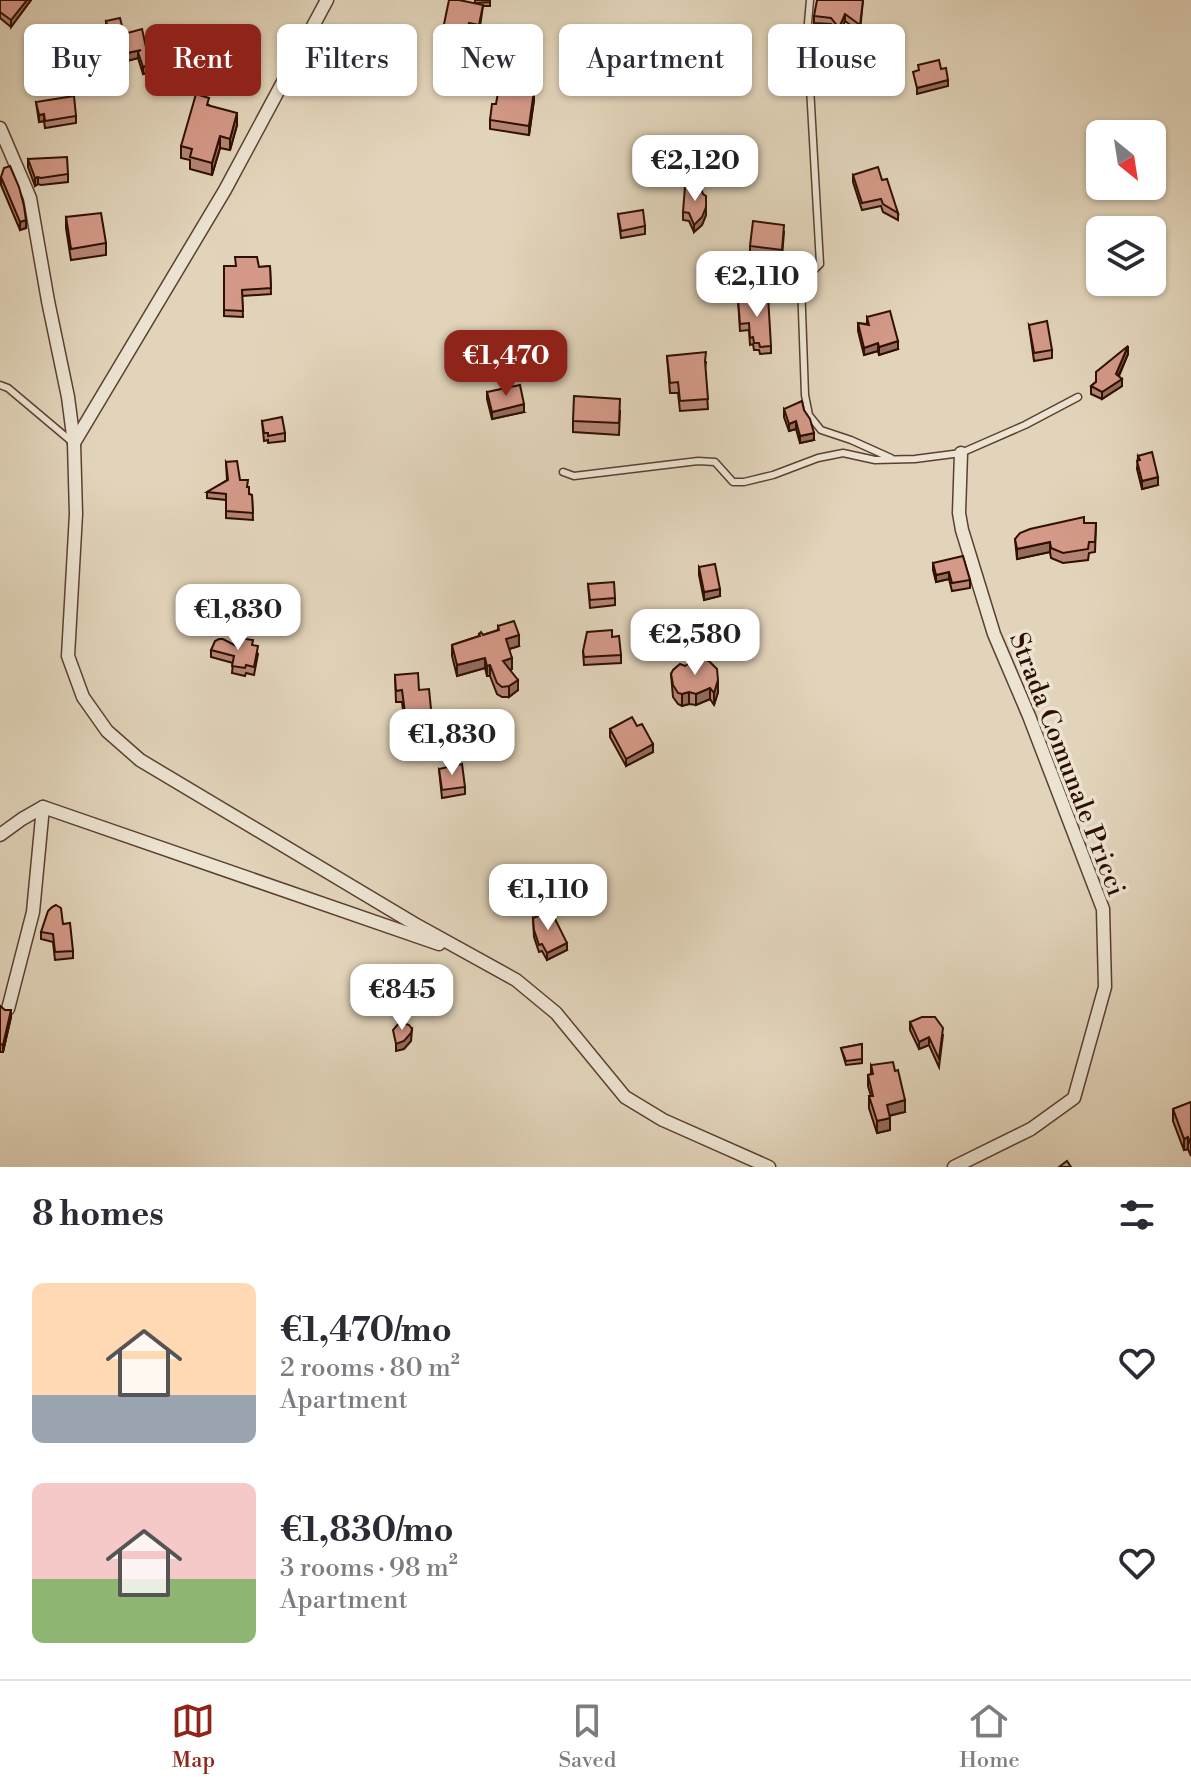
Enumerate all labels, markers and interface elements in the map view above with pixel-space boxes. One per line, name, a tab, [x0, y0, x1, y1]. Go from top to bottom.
chip: Buy	[24, 24, 129, 96]
chip: Rent	[145, 24, 261, 96]
chip: Filters	[277, 24, 417, 96]
chip: New	[433, 24, 543, 96]
chip: Apartment	[559, 24, 752, 96]
chip: House	[768, 24, 905, 96]
north arrow	[1086, 120, 1166, 200]
map controls	[1086, 120, 1166, 296]
pin: €2,120	[630, 135, 760, 203]
text: €2,120	[650, 145, 740, 177]
button: layers	[1086, 216, 1166, 296]
pin: €2,110	[692, 251, 822, 319]
text: €2,110	[714, 261, 800, 293]
pin: €1,470	[441, 330, 571, 398]
text: €1,470	[462, 340, 550, 372]
pin: €1,830	[173, 584, 303, 652]
text: €1,830	[194, 594, 282, 626]
pin: €2,580	[630, 609, 760, 677]
text: €2,580	[649, 619, 741, 651]
street label: Strada Comunale Pricci	[1002, 628, 1132, 901]
pin: €1,830	[387, 709, 517, 777]
text: €1,830	[408, 719, 496, 751]
pin: €1,110	[483, 864, 613, 932]
text: €1,110	[507, 874, 589, 906]
pin: €845	[355, 964, 449, 1032]
text: €845	[368, 974, 436, 1006]
icon: filters	[1115, 1193, 1159, 1237]
text: 8 homes	[32, 1194, 164, 1236]
text: €1,470/mo	[280, 1310, 452, 1352]
icon: home	[96, 1315, 192, 1411]
icon: heart	[1115, 1341, 1159, 1385]
text: 2 rooms · 80 m²	[280, 1352, 460, 1384]
text: Apartment	[280, 1384, 408, 1416]
text: €1,830/mo	[280, 1510, 454, 1552]
icon: home	[96, 1515, 192, 1611]
icon: heart	[1115, 1541, 1159, 1585]
text: 3 rooms · 98 m²	[280, 1552, 458, 1584]
text: Apartment	[280, 1584, 408, 1616]
tab: Map	[171, 1699, 215, 1774]
tab: Saved	[558, 1699, 616, 1774]
tab: Home	[959, 1699, 1020, 1774]

